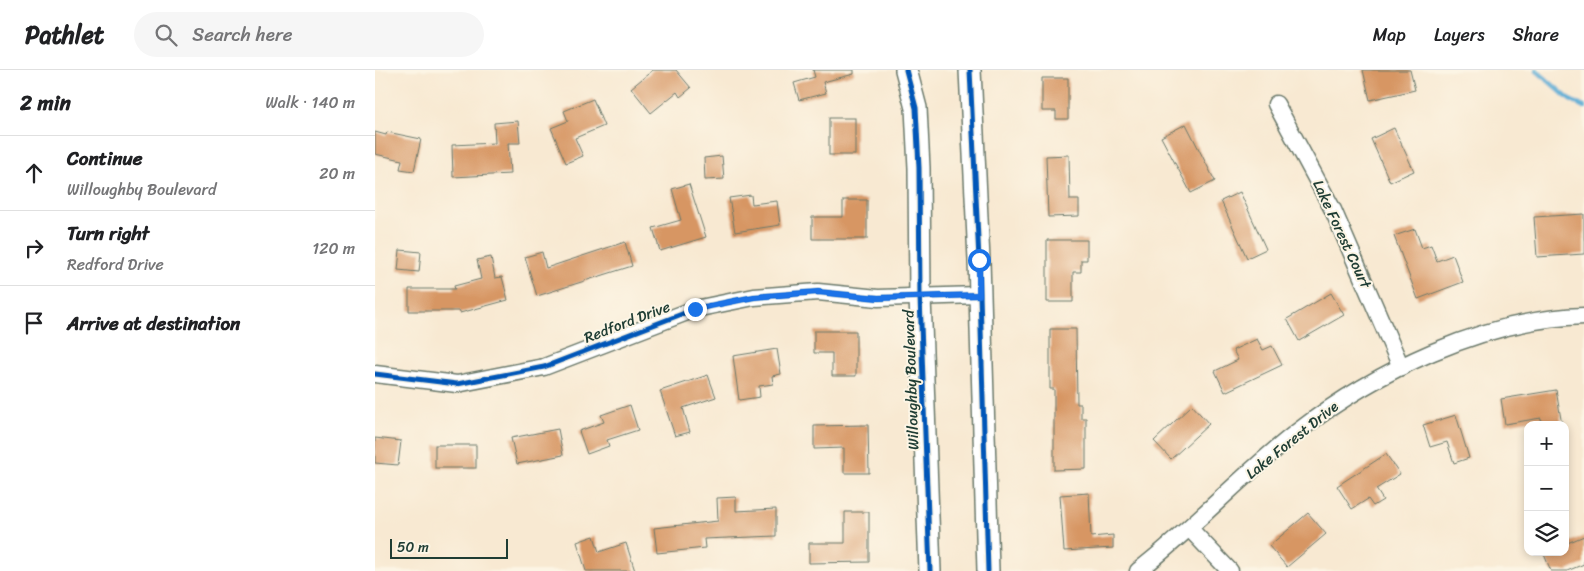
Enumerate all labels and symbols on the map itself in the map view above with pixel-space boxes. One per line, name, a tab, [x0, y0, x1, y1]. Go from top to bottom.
street label: Lake Forest Court	[1305, 175, 1379, 294]
route start	[968, 249, 991, 272]
street label: Redford Drive	[580, 294, 674, 350]
route end	[684, 298, 707, 321]
street label: Willoughby Boulevard	[896, 308, 926, 450]
street label: Lake Forest Drive	[1240, 394, 1344, 486]
scale bar	[390, 536, 507, 559]

